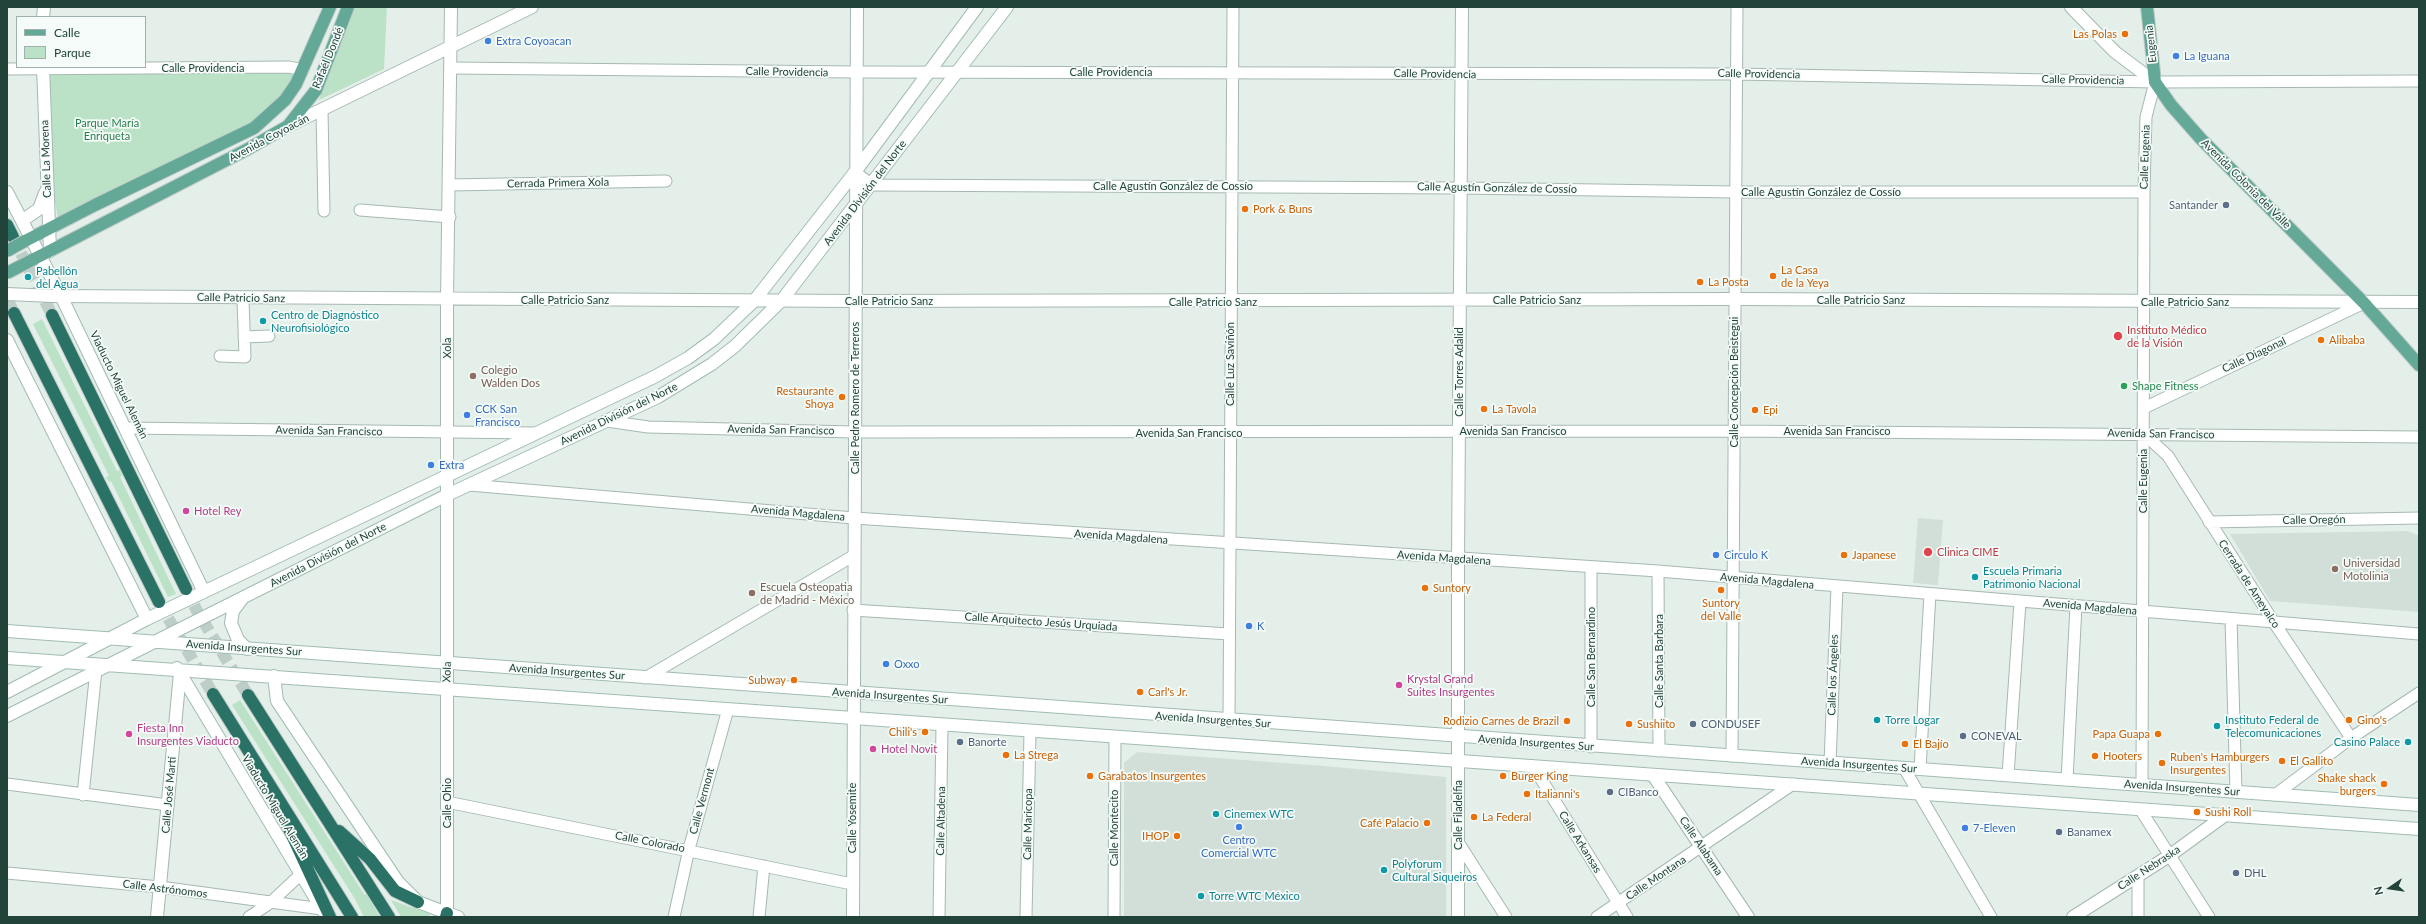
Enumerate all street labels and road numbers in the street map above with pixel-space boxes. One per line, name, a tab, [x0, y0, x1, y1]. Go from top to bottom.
street label: Eugenia	[2142, 24, 2160, 64]
street label: Rafaél Dondé	[310, 25, 346, 91]
street label: Calle Providencia	[162, 61, 244, 75]
street label: Calle Providencia	[746, 65, 828, 79]
street label: Calle Providencia	[1070, 65, 1152, 79]
street label: Calle Providencia	[1394, 67, 1476, 81]
street label: Calle Providencia	[1718, 67, 1800, 81]
street label: Calle Providencia	[2042, 73, 2124, 87]
street label: Avenida Coyoacán	[227, 111, 311, 165]
street label: Calle La Morena	[38, 120, 54, 198]
street label: Calle Eugenia	[2137, 125, 2153, 189]
street label: Avenida Colonia del Valle	[2198, 136, 2294, 232]
street label: Avenida División del Norte	[821, 138, 909, 248]
street label: Cerrada Primera Xola	[507, 176, 609, 190]
street label: Calle Agustín González de Cossío	[1093, 179, 1253, 193]
street label: Calle Agustín González de Cossío	[1417, 180, 1577, 196]
street label: Calle Agustín González de Cossío	[1741, 185, 1901, 199]
street label: Calle Patricio Sanz	[197, 291, 285, 305]
street label: Calle Patricio Sanz	[521, 293, 609, 307]
street label: Calle Patricio Sanz	[1493, 293, 1581, 307]
street label: Calle Patricio Sanz	[1817, 293, 1905, 307]
street label: Calle Patricio Sanz	[845, 294, 933, 308]
street label: Calle Patricio Sanz	[1169, 295, 1257, 309]
street label: Calle Patricio Sanz	[2141, 295, 2229, 309]
street label: Calle Concepción Beistegui	[1727, 317, 1741, 447]
street label: Calle Pedro Romero de Terreros	[848, 322, 862, 474]
street label: Calle Luz Saviñón	[1223, 322, 1237, 406]
street label: Calle Torres Adalid	[1452, 327, 1466, 417]
street label: Viaducto Miguel Alemán	[87, 329, 151, 441]
street label: Calle Diagonal	[2220, 334, 2288, 376]
street label: Xola	[440, 338, 454, 358]
street label: Avenida División del Norte	[558, 380, 680, 448]
street label: Avenida San Francisco	[727, 422, 835, 438]
street label: Avenida San Francisco	[275, 423, 383, 439]
street label: Avenida San Francisco	[1459, 424, 1567, 438]
street label: Avenida San Francisco	[1783, 424, 1891, 438]
street label: Avenida San Francisco	[1135, 426, 1243, 440]
street label: Avenida San Francisco	[2107, 426, 2215, 442]
street label: Calle Eugenia	[2136, 449, 2150, 513]
street label: Avenida Magdalena	[750, 502, 846, 524]
street label: Calle Oregón	[2282, 513, 2346, 527]
street label: Avenida División del Norte	[268, 520, 388, 590]
street label: Avenida Magdalena	[1073, 527, 1169, 547]
street label: Cerrada de Ameyalco	[2215, 537, 2283, 631]
street label: Avenida Magdalena	[1396, 548, 1492, 568]
street label: Avenida Magdalena	[1719, 570, 1815, 592]
street label: Avenida Magdalena	[2042, 596, 2138, 618]
street label: Calle San Bernardino	[1584, 607, 1598, 707]
street label: Calle Arquitecto Jesús Urquiada	[964, 610, 1118, 634]
street label: Calle Santa Barbara	[1652, 614, 1666, 708]
street label: Calle los Ángeles	[1825, 634, 1841, 716]
street label: Avenida Insurgentes Sur	[186, 637, 302, 659]
street label: Xola	[440, 661, 454, 683]
street label: Avenida Insurgentes Sur	[509, 661, 625, 683]
street label: Avenida Insurgentes Sur	[832, 685, 948, 707]
street label: Avenida Insurgentes Sur	[1155, 709, 1271, 731]
street label: Avenida Insurgentes Sur	[1478, 732, 1594, 754]
street label: Viaducto Miguel Alemán	[239, 753, 311, 861]
street label: Avenida Insurgentes Sur	[1801, 754, 1917, 776]
street label: Calle José Martí	[159, 756, 179, 834]
street label: Calle Vermont	[687, 766, 717, 836]
street label: Avenida Insurgentes Sur	[2124, 777, 2240, 799]
street label: Calle Ohio	[440, 778, 454, 828]
street label: Calle Filadelfia	[1451, 780, 1465, 850]
street label: Calle Yosemite	[845, 783, 859, 853]
street label: Calle Altadena	[934, 786, 948, 856]
street label: Calle Maricopa	[1021, 788, 1035, 860]
street label: Calle Montecito	[1107, 790, 1121, 866]
street label: Calle Arkansas	[1556, 809, 1604, 875]
street label: Calle Alabama	[1676, 814, 1726, 878]
street label: Calle Colorado	[614, 829, 686, 855]
street label: Calle Nebraska	[2115, 843, 2183, 893]
street label: Calle Montana	[1623, 853, 1689, 903]
street label: Calle Astrónomos	[122, 877, 208, 901]

